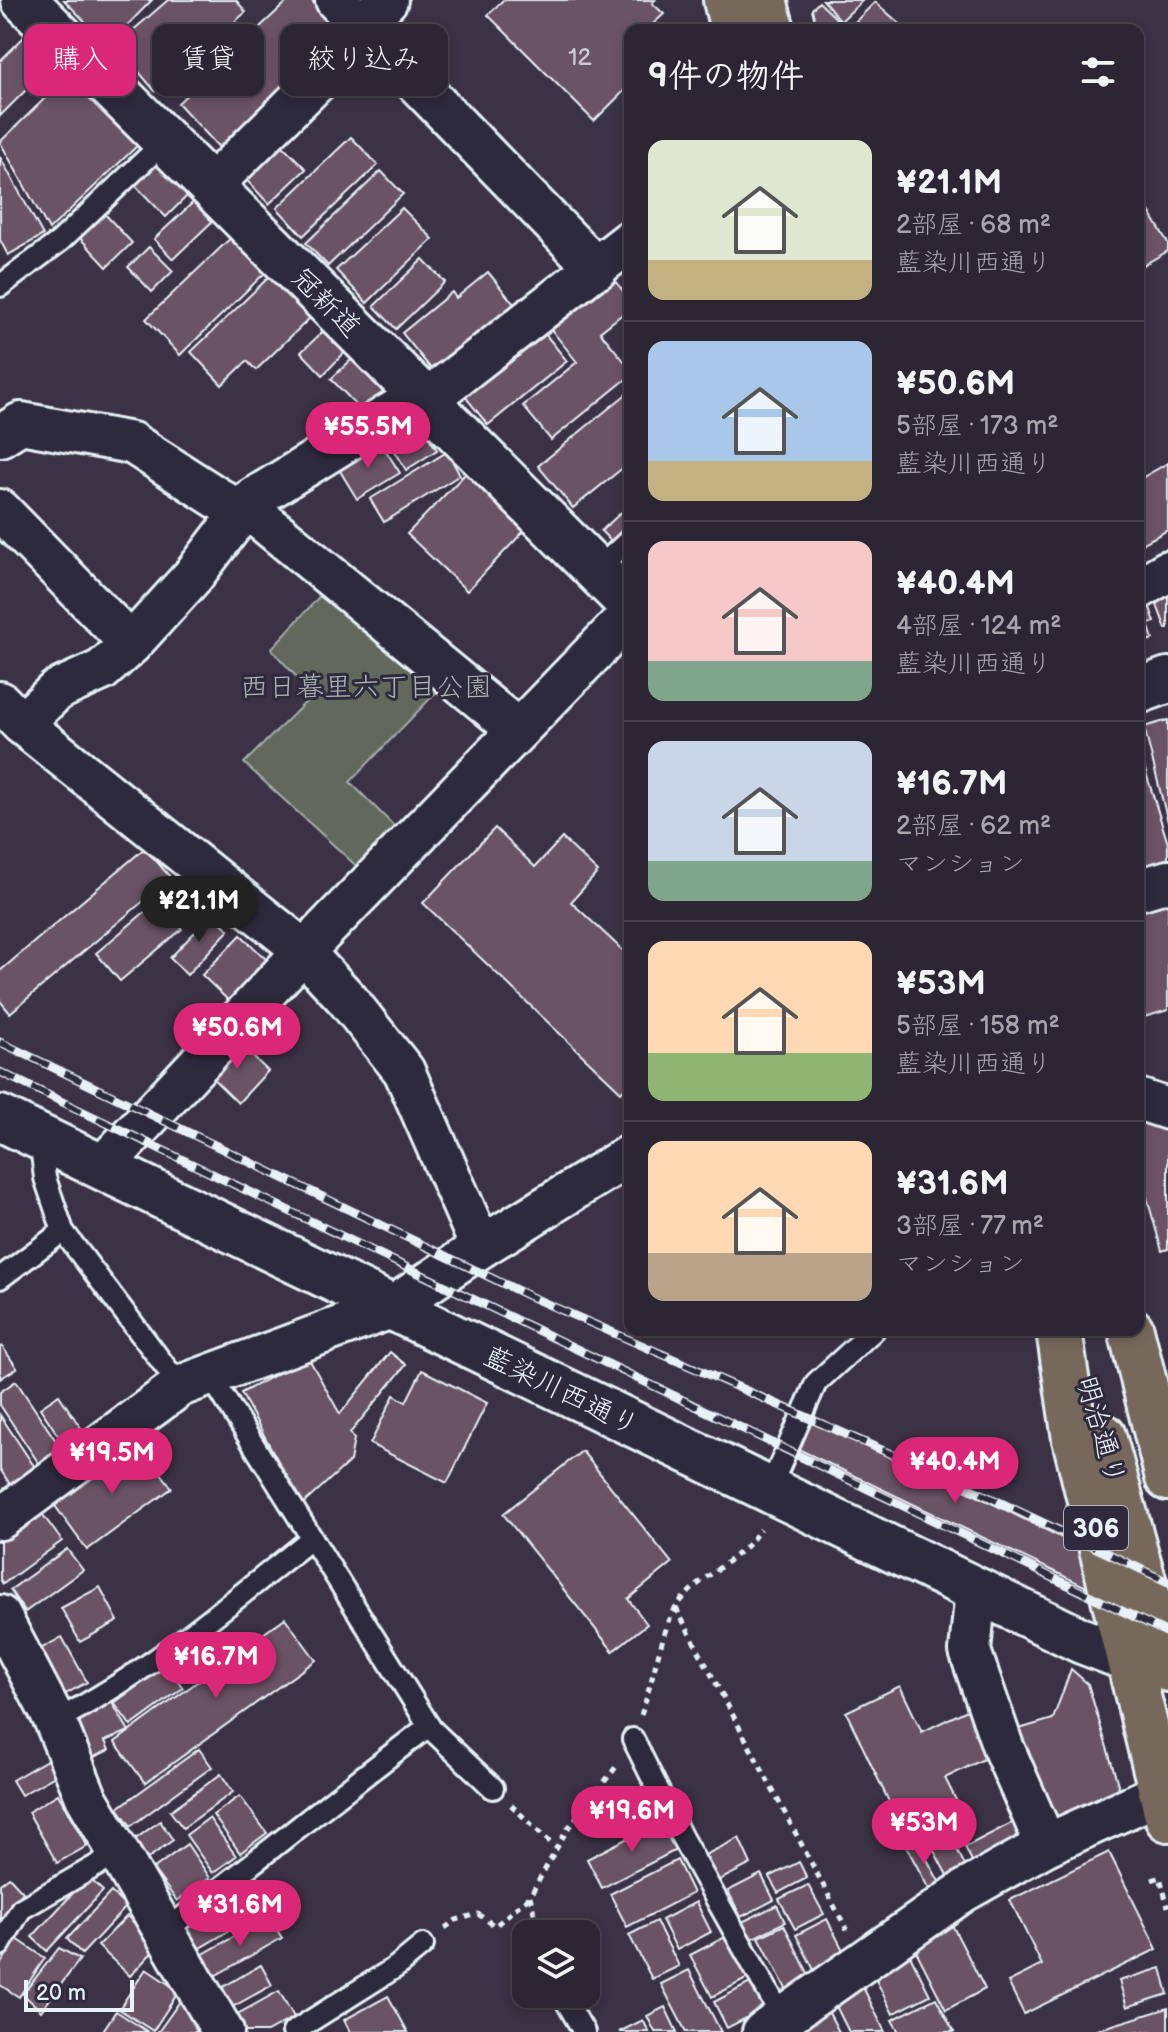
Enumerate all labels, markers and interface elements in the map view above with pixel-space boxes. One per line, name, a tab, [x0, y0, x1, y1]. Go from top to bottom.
chip: 購入	[24, 24, 136, 96]
chip: 賃貸	[152, 24, 264, 96]
chip: 絞り込み	[280, 24, 448, 96]
house number: 12	[568, 43, 592, 72]
icon: filters	[1076, 50, 1120, 94]
text: 9件の物件	[648, 56, 804, 97]
text: ¥21.1M	[896, 162, 1002, 203]
icon: home	[712, 172, 808, 268]
text: 2部屋 · 68 m²	[896, 210, 1051, 241]
text: 藍染川西通り	[896, 248, 1052, 279]
street label: 冠新道	[285, 262, 367, 344]
text: ¥50.6M	[896, 363, 1015, 404]
icon: home	[712, 373, 808, 469]
pin: ¥55.5M	[303, 402, 433, 470]
text: 5部屋 · 173 m²	[896, 411, 1058, 442]
text: ¥55.5M	[323, 412, 413, 443]
text: 藍染川西通り	[896, 449, 1052, 480]
text: ¥40.4M	[896, 563, 1015, 604]
icon: home	[712, 573, 808, 669]
text: 4部屋 · 124 m²	[896, 611, 1061, 642]
text: 藍染川西通り	[896, 649, 1052, 680]
park label: 西日暮里六丁目公園	[240, 671, 492, 704]
text: ¥16.7M	[896, 763, 1007, 804]
icon: home	[712, 773, 808, 869]
text: 2部屋 · 62 m²	[896, 811, 1051, 842]
text: マンション	[896, 849, 1025, 880]
pin: ¥21.1M	[134, 876, 264, 944]
text: ¥21.1M	[158, 886, 240, 917]
text: ¥53M	[896, 963, 986, 1004]
icon: home	[712, 973, 808, 1069]
pin: ¥50.6M	[172, 1003, 302, 1071]
text: 5部屋 · 158 m²	[896, 1011, 1060, 1042]
text: ¥50.6M	[191, 1013, 283, 1044]
text: 藍染川西通り	[896, 1049, 1052, 1080]
text: ¥31.6M	[896, 1163, 1008, 1204]
icon: home	[712, 1173, 808, 1269]
text: 3部屋 · 77 m²	[896, 1211, 1044, 1242]
text: マンション	[896, 1249, 1025, 1280]
street label: 藍染川西通り	[479, 1340, 644, 1443]
street label: 明治通り	[1069, 1372, 1132, 1489]
pin: ¥19.5M	[47, 1428, 177, 1496]
pin: ¥40.4M	[890, 1437, 1020, 1505]
text: ¥19.5M	[69, 1438, 155, 1469]
text: ¥40.4M	[910, 1447, 1000, 1478]
road number: 306	[1064, 1506, 1128, 1550]
pin: ¥16.7M	[151, 1632, 281, 1700]
text: ¥16.7M	[173, 1642, 259, 1673]
pin: ¥19.6M	[567, 1786, 697, 1854]
text: ¥19.6M	[589, 1796, 675, 1827]
pin: ¥53M	[877, 1798, 971, 1866]
text: ¥53M	[890, 1808, 958, 1839]
pin: ¥31.6M	[175, 1880, 305, 1948]
text: ¥31.6M	[197, 1890, 283, 1921]
map controls	[512, 1920, 600, 2008]
button: layers	[512, 1920, 600, 2008]
scale bar	[24, 1976, 134, 2012]
text: 20 m	[36, 1980, 86, 2007]

